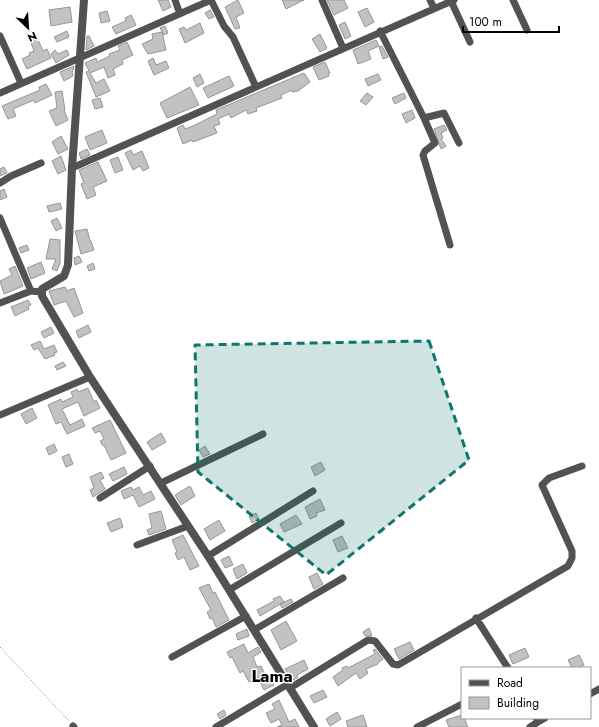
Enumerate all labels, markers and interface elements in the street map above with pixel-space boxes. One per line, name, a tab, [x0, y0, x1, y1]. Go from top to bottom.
north arrow	[8, 8, 48, 48]
scale bar	[463, 8, 559, 34]
text: 100 m	[469, 13, 502, 31]
text: N	[25, 28, 40, 46]
district label: Lama	[251, 664, 293, 688]
legend	[461, 667, 591, 719]
text: Road	[497, 674, 523, 692]
text: Building	[497, 694, 539, 712]

